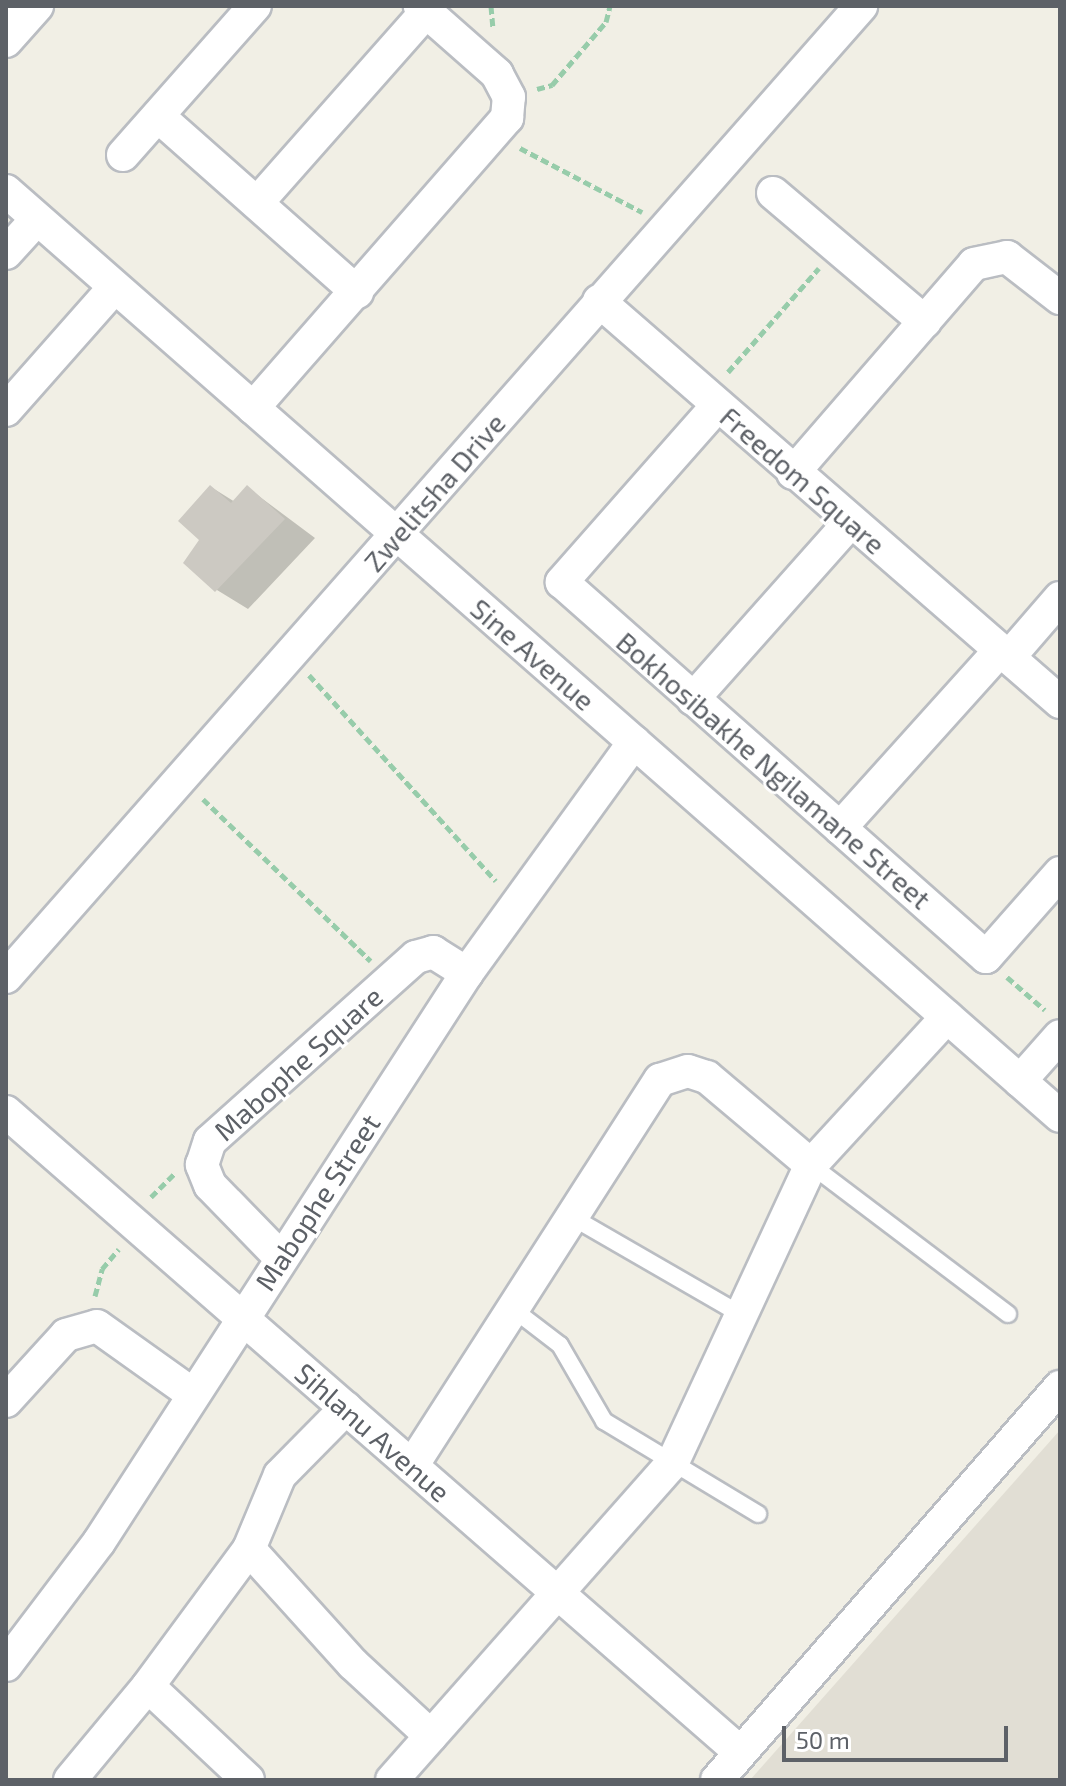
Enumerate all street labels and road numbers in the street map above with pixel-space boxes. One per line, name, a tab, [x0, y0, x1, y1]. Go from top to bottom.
street label: Freedom Square	[714, 399, 892, 561]
street label: Zwelitsha Drive	[356, 406, 512, 578]
street label: Sine Avenue	[464, 591, 602, 717]
street label: Bokhosibakhe Ngilamane Street	[610, 624, 938, 916]
street label: Mabophe Square	[207, 979, 389, 1147]
street label: Mabophe Street	[248, 1108, 386, 1296]
street label: Sihlanu Avenue	[288, 1355, 458, 1509]

